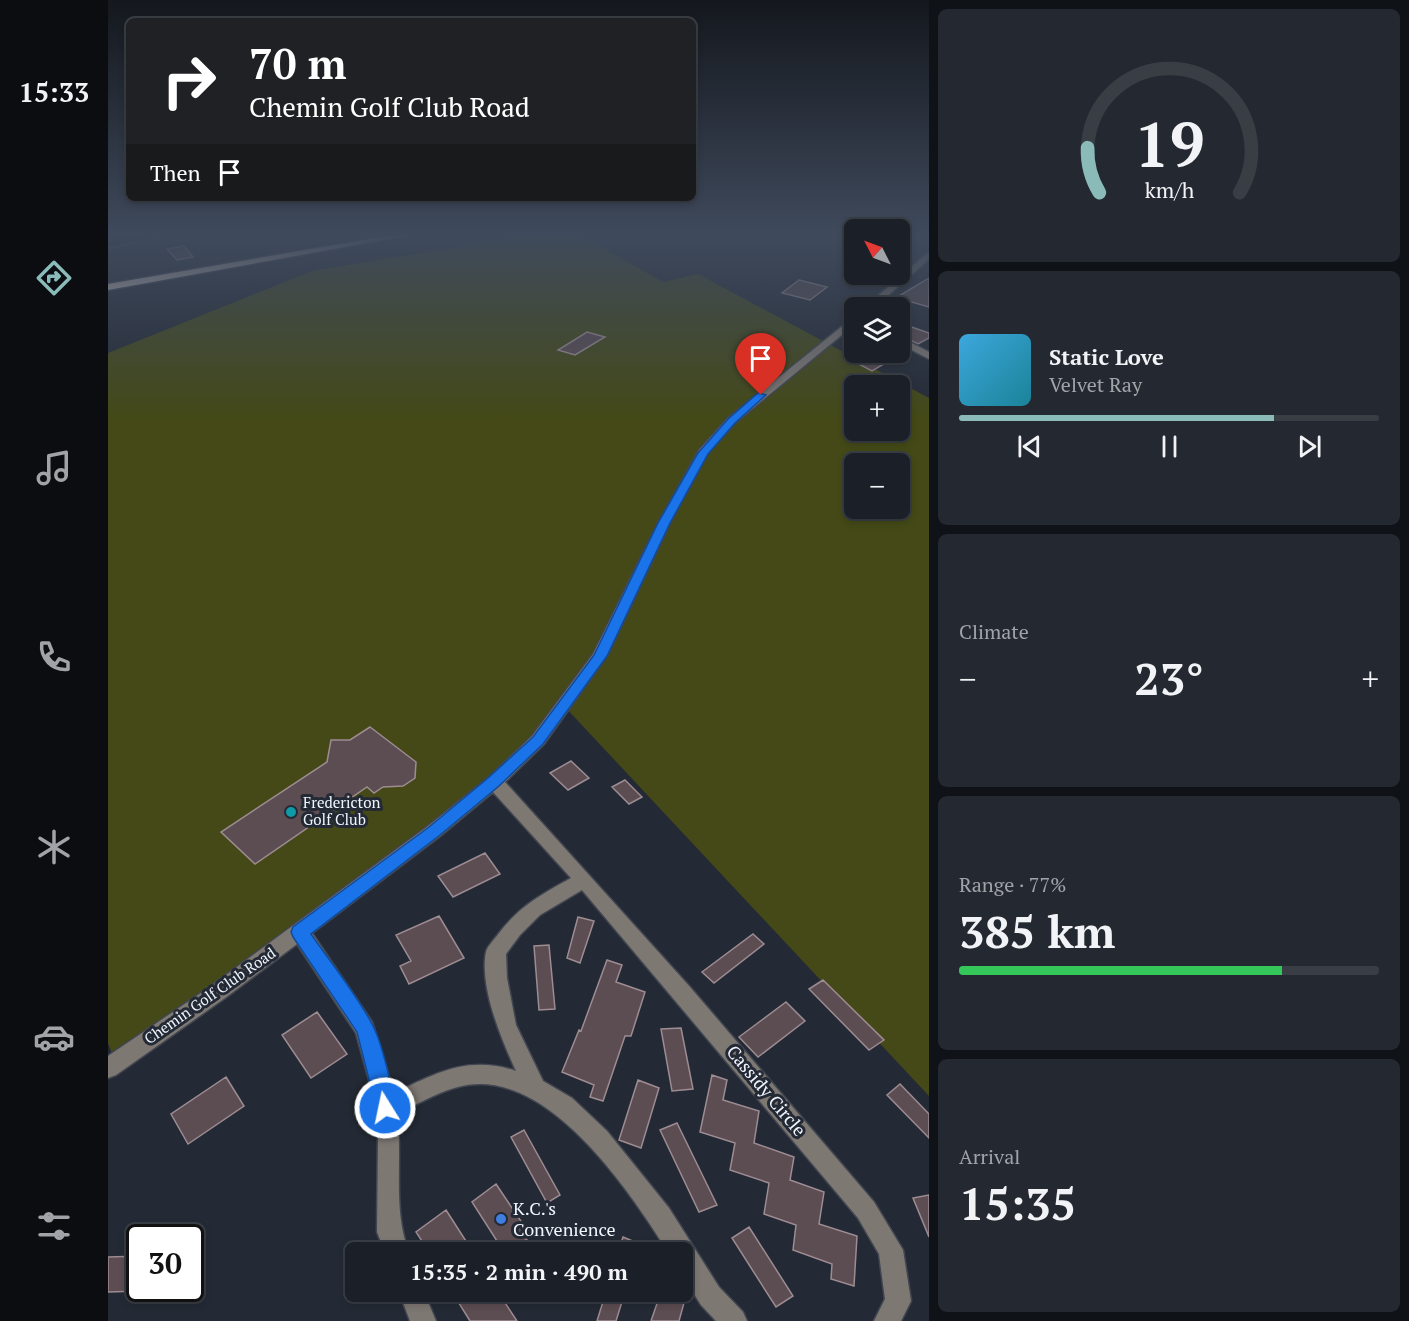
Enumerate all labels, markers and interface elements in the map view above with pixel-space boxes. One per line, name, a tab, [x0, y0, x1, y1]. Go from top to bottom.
text: 70 m	[249, 35, 347, 91]
icon: right	[150, 42, 228, 120]
text: 15:33	[19, 74, 89, 110]
text: Chemin Golf Club Road	[249, 89, 530, 125]
text: 19	[1134, 102, 1204, 185]
icon: arrive	[213, 156, 246, 189]
text: Then	[150, 158, 201, 187]
text: km/h	[1144, 176, 1194, 204]
north arrow	[844, 219, 910, 285]
map controls	[844, 219, 910, 519]
icon: directions	[33, 257, 75, 299]
button: layers	[844, 297, 910, 363]
pin	[735, 333, 786, 395]
icon: arrive	[744, 342, 777, 375]
text: Static Love	[1049, 342, 1164, 371]
text: Velvet Ray	[1049, 371, 1142, 398]
button: +	[844, 375, 910, 441]
icon: previous	[1013, 430, 1046, 463]
icon: pause	[1153, 430, 1186, 463]
icon: next	[1293, 430, 1326, 463]
icon: music	[33, 447, 75, 489]
button: −	[844, 453, 910, 519]
text: Climate	[959, 618, 1029, 645]
icon: phone	[33, 636, 75, 678]
text: 23°	[1134, 648, 1204, 708]
text: −	[959, 657, 977, 700]
text: +	[1361, 657, 1379, 700]
place label: Fredericton Golf Club	[303, 792, 380, 829]
marker: Fredericton Golf Club	[284, 805, 298, 819]
icon: climate	[33, 826, 75, 868]
text: Range · 77%	[959, 871, 1066, 898]
text: 385 km	[959, 901, 1115, 961]
street label: Chemin Golf Club Road	[140, 942, 279, 1048]
icon: car	[33, 1016, 75, 1058]
street label: Cassidy Circle	[722, 1040, 812, 1141]
position arrow	[353, 1076, 417, 1140]
text: Arrival	[959, 1143, 1020, 1170]
text: 15:35	[959, 1173, 1076, 1233]
place label: K.C.'s Convenience	[513, 1196, 616, 1241]
icon: filters	[33, 1205, 75, 1247]
marker: K.C.'s Convenience	[494, 1212, 508, 1226]
speed limit sign: 30	[126, 1224, 204, 1302]
text: 15:35 · 2 min · 490 m	[410, 1257, 628, 1286]

